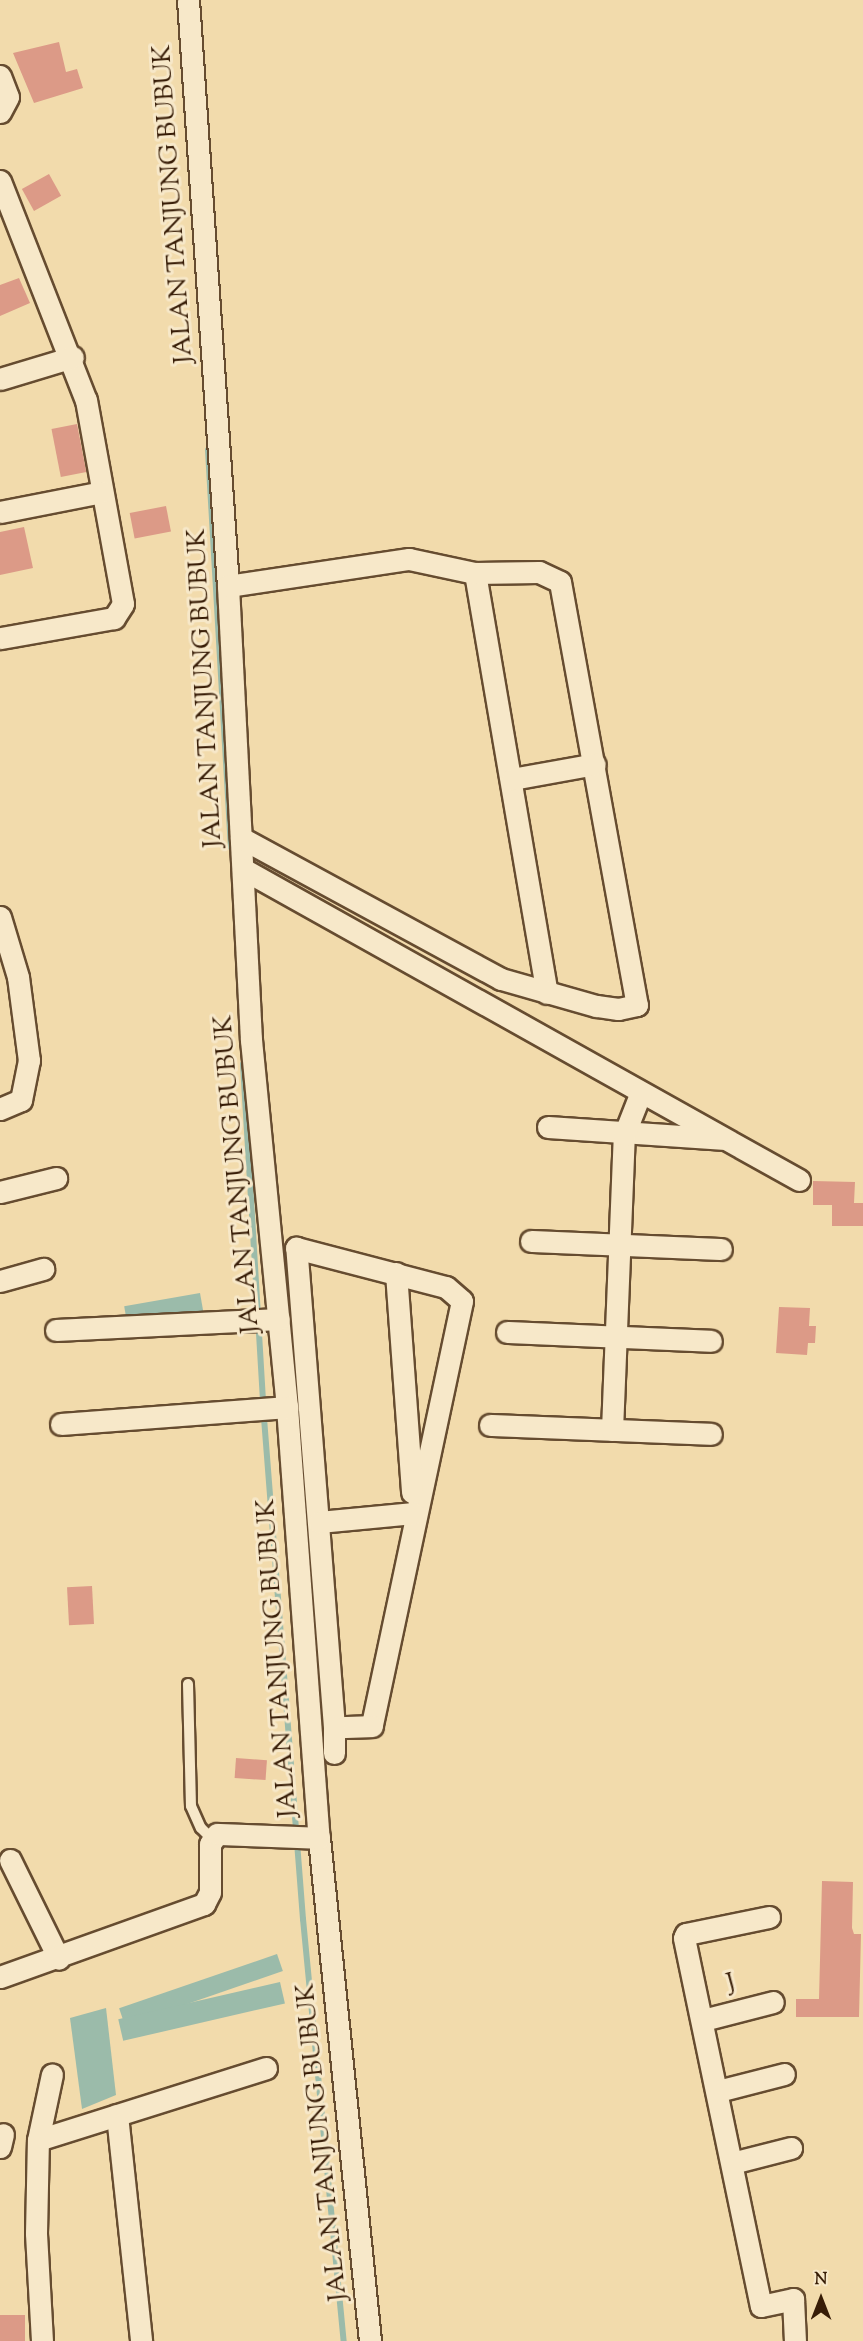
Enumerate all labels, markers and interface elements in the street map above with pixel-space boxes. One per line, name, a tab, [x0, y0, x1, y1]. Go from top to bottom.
street label: JALAN TANJUNG BUBUK	[147, 43, 201, 365]
street label: JALAN TANJUNG BUBUK	[182, 527, 230, 849]
street label: JALAN TANJUNG BUBUK	[209, 1013, 267, 1335]
street label: JALAN TANJUNG BUBUK	[251, 1497, 305, 1819]
street label: J	[723, 1968, 739, 2000]
street label: JALAN TANJUNG BUBUK	[291, 1981, 355, 2303]
north arrow	[791, 2269, 851, 2329]
text: N	[815, 2269, 827, 2292]

